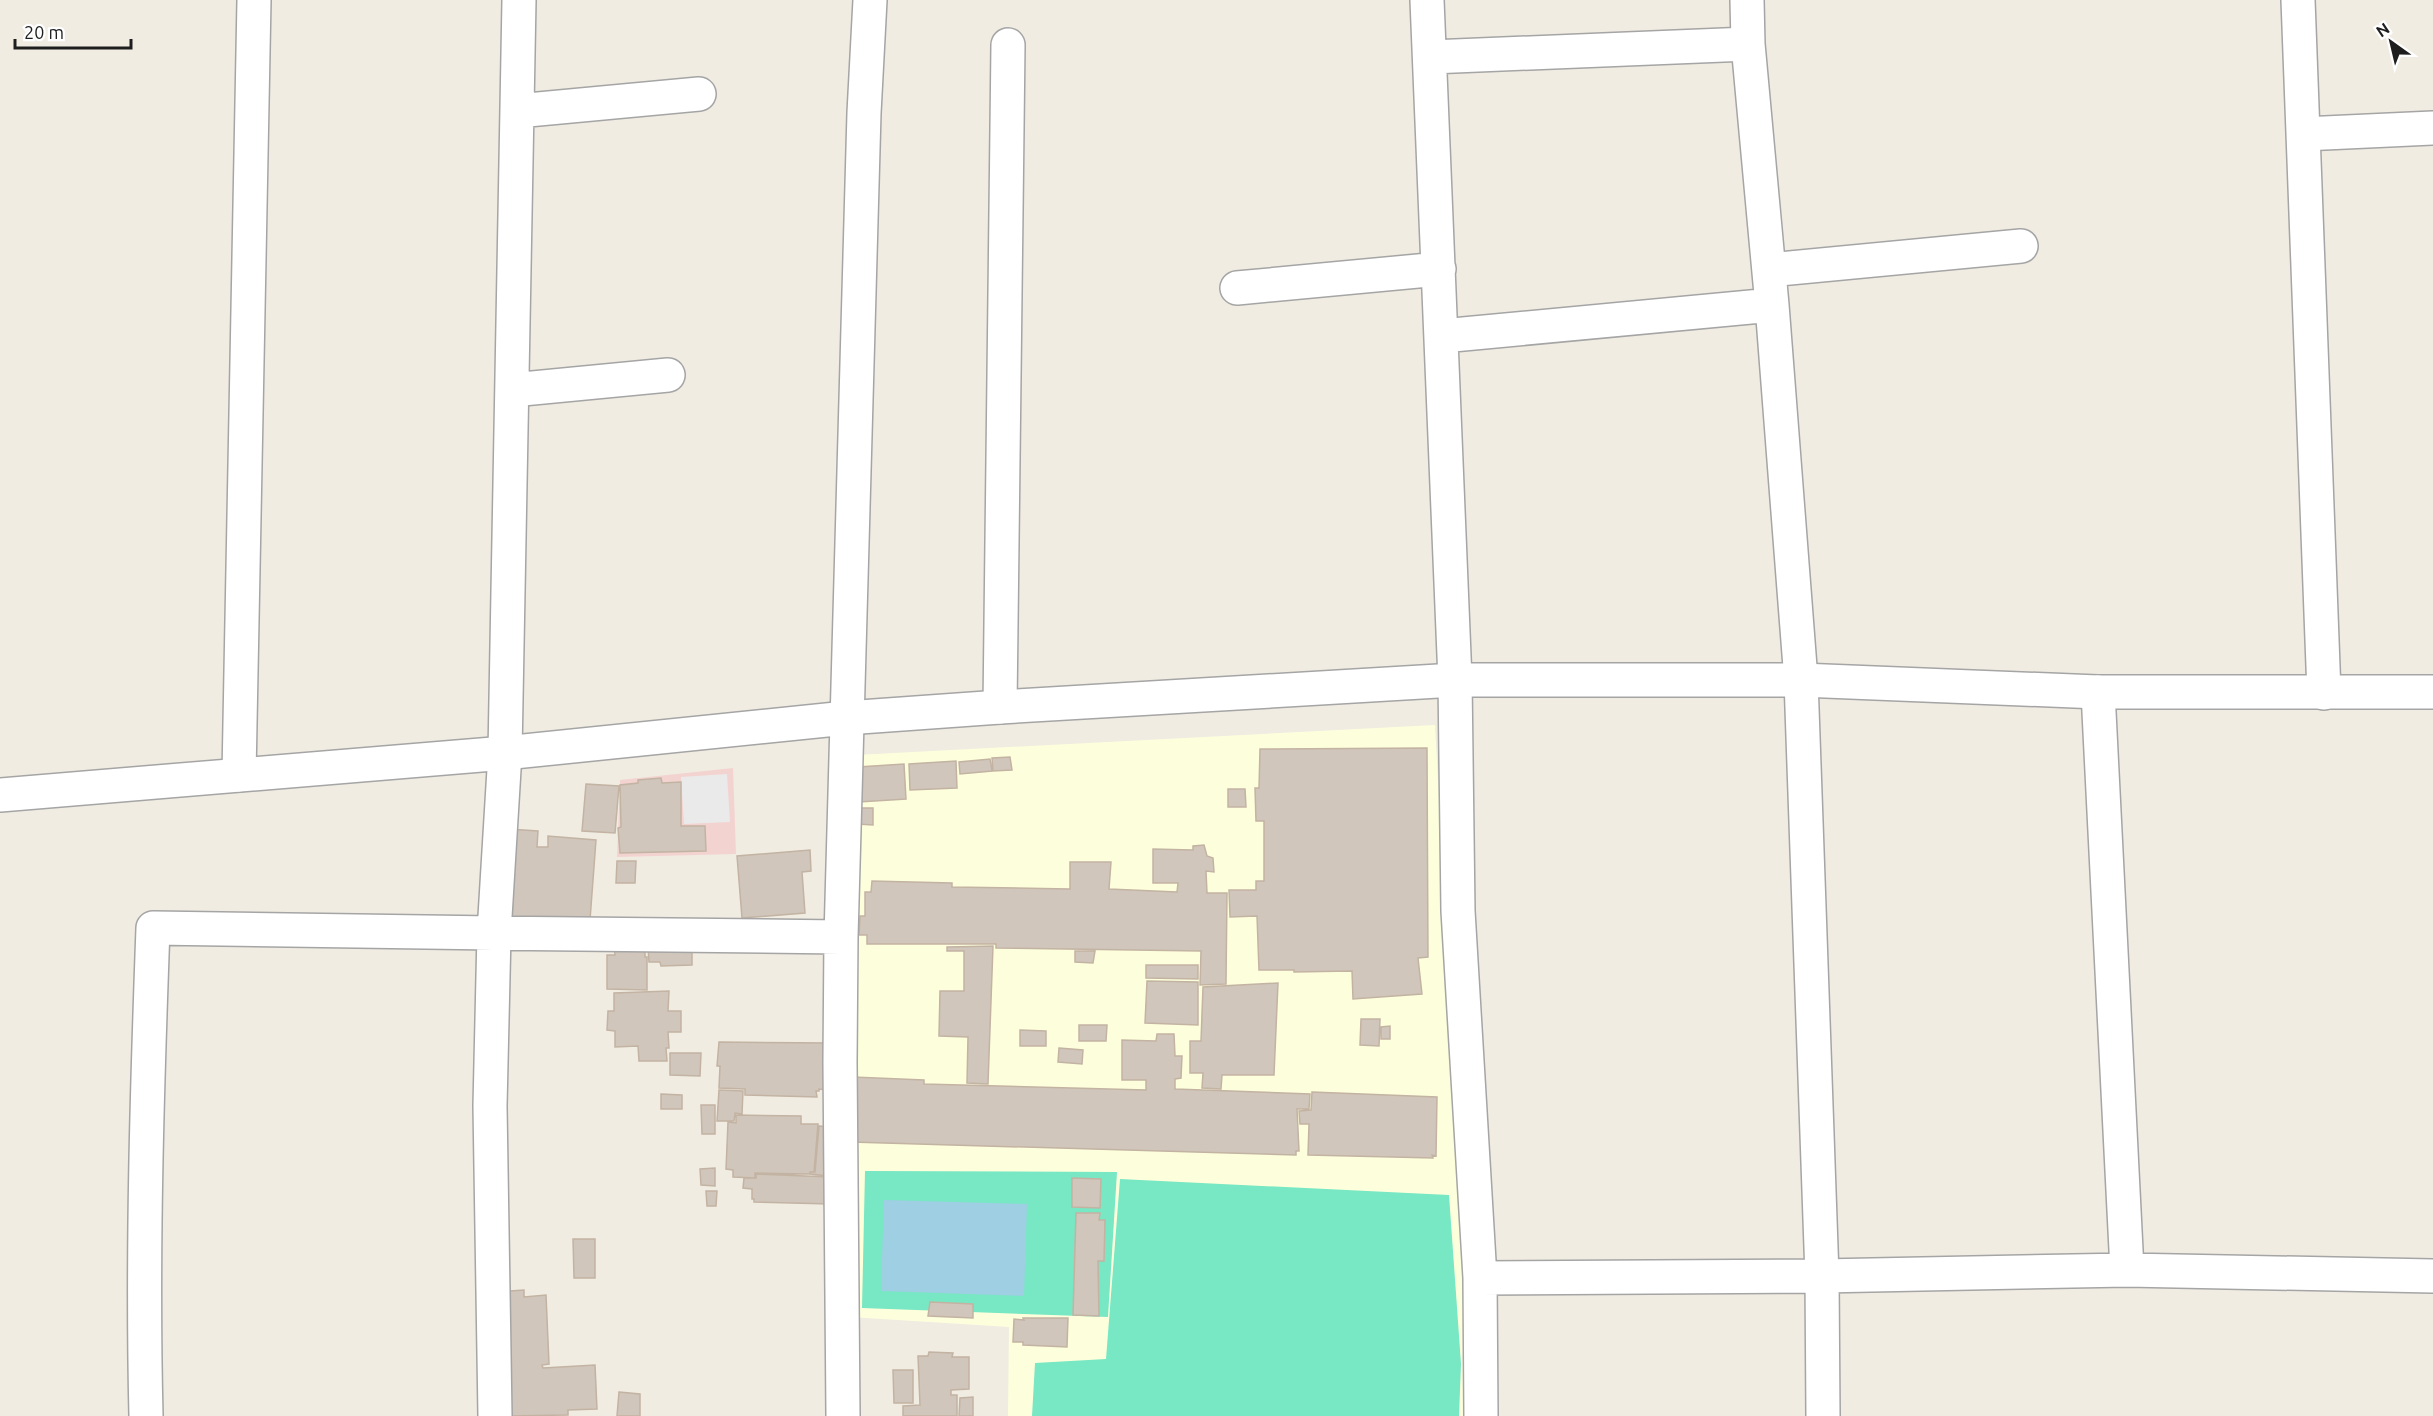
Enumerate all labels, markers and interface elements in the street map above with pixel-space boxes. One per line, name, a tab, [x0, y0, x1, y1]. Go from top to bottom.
scale bar	[15, 12, 130, 50]
north arrow	[2361, 12, 2421, 72]
text: N	[2373, 19, 2393, 40]
text: 20 m	[24, 22, 64, 42]

